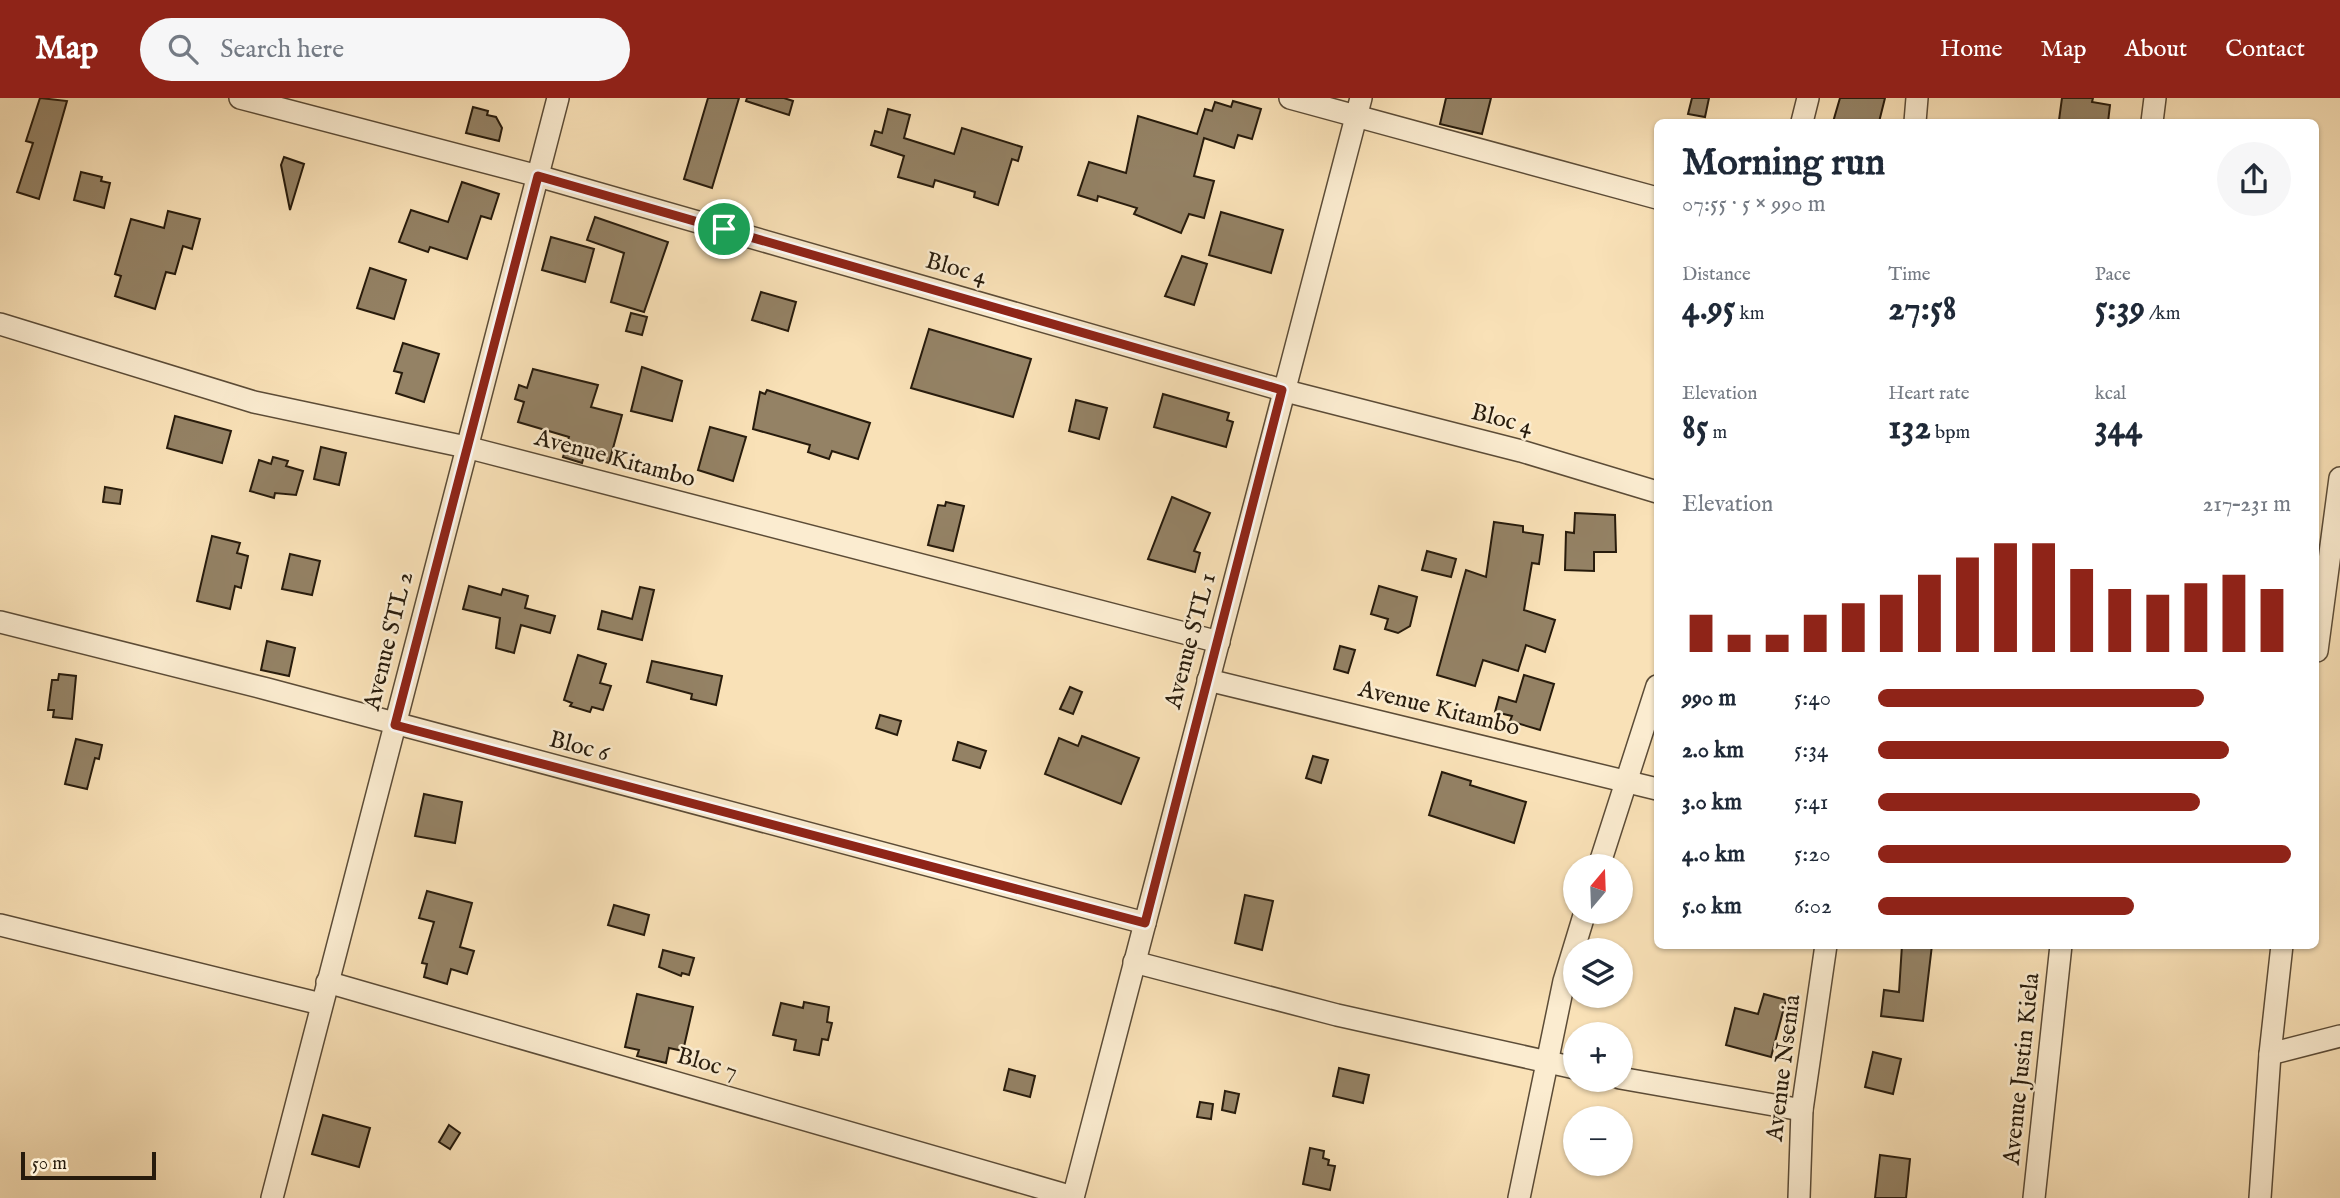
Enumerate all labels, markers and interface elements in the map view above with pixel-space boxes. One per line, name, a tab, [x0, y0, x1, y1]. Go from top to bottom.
search box	[140, 18, 630, 81]
text: Map	[35, 28, 98, 70]
icon: search	[164, 30, 202, 68]
text: Search here	[220, 33, 344, 66]
text: Home	[1940, 34, 2003, 65]
text: Map	[2041, 34, 2087, 65]
text: About	[2125, 34, 2187, 65]
text: Contact	[2225, 34, 2305, 65]
text: Morning run	[1682, 140, 1885, 188]
button: share	[2217, 142, 2291, 216]
text: 07:55 · 5 × 990 m	[1682, 190, 1825, 219]
pin	[694, 199, 754, 259]
icon: arrive	[705, 210, 743, 248]
street label: Bloc 4	[922, 245, 991, 293]
text: Distance	[1682, 263, 1751, 287]
text: Time	[1888, 263, 1931, 287]
text: Pace	[2095, 263, 2131, 287]
text: 4.95	[1682, 287, 1735, 332]
text: 27:58	[1888, 287, 1956, 332]
text: 5:39	[2095, 287, 2145, 332]
text: km	[1735, 302, 1764, 326]
text: /km	[2145, 302, 2180, 326]
text: Elevation	[1682, 382, 1757, 406]
text: Heart rate	[1888, 382, 1969, 406]
text: kcal	[2095, 382, 2126, 406]
street label: Bloc 4	[1468, 397, 1536, 443]
text: 85	[1682, 406, 1708, 451]
text: 132	[1888, 406, 1931, 451]
text: 344	[2095, 406, 2142, 451]
text: m	[1708, 421, 1727, 445]
text: bpm	[1931, 421, 1970, 445]
street label: Avenue Kitambo	[530, 422, 699, 495]
text: Elevation	[1682, 490, 1773, 519]
text: 217–231 m	[2202, 490, 2291, 519]
street label: Avenue STL 2	[357, 568, 421, 715]
street label: Avenue STL 1	[1158, 570, 1224, 713]
street label: Avenue Kitambo	[1354, 674, 1523, 744]
text: 990 m	[1682, 684, 1736, 713]
text: 5:40	[1794, 684, 1831, 713]
street label: Bloc 6	[546, 724, 613, 770]
text: 2.0 km	[1682, 736, 1744, 765]
text: 5:34	[1794, 736, 1828, 765]
text: 3.0 km	[1682, 788, 1742, 817]
text: 5:41	[1794, 788, 1828, 817]
text: 4.0 km	[1682, 840, 1745, 869]
text: 5:20	[1794, 840, 1831, 869]
north arrow	[1563, 854, 1633, 924]
map controls	[1563, 854, 1633, 1176]
text: 5.0 km	[1682, 892, 1742, 921]
text: 6:02	[1794, 892, 1832, 921]
button: layers	[1563, 938, 1633, 1008]
street label: Avenue Justin Kiela	[1996, 971, 2048, 1168]
street label: Avenue Nsenia	[1759, 992, 1808, 1144]
button: +	[1563, 1022, 1633, 1092]
street label: Bloc 7	[673, 1041, 741, 1087]
button: −	[1563, 1106, 1633, 1176]
scale bar	[21, 1149, 156, 1181]
text: 50 m	[32, 1152, 67, 1176]

